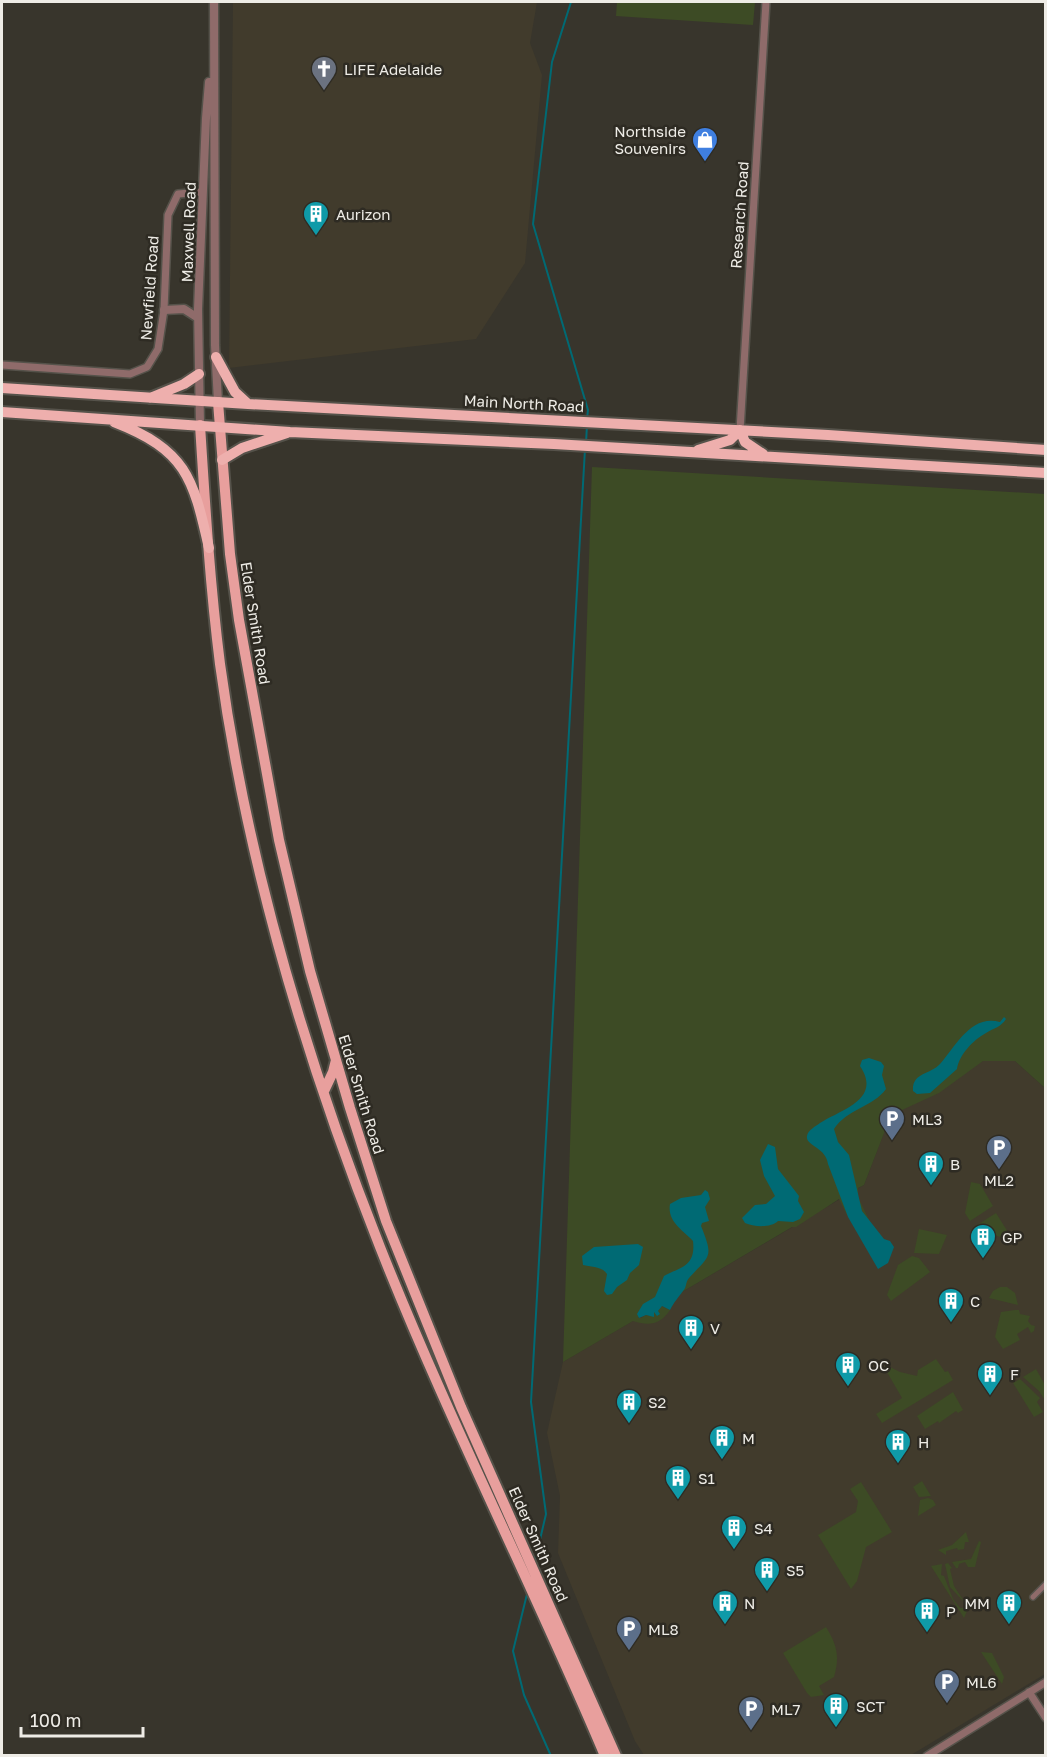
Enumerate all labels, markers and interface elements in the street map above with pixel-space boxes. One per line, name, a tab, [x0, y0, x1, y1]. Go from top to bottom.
church icon: LIFE Adelaide	[309, 54, 339, 92]
place label: LIFE Adelaide	[344, 60, 442, 78]
place label: Northside Souvenirs	[614, 122, 686, 157]
shop icon: Northside Souvenirs	[690, 125, 720, 163]
street label: Research Road	[726, 161, 752, 269]
street label: Maxwell Road	[177, 181, 199, 283]
building icon: Aurizon	[301, 199, 331, 237]
place label: Aurizon	[336, 205, 391, 223]
street label: Newfield Road	[136, 235, 162, 341]
street label: Main North Road	[463, 391, 585, 415]
street label: Elder Smith Road	[237, 560, 275, 686]
street label: Elder Smith Road	[335, 1032, 389, 1156]
parking icon: ML3	[877, 1104, 907, 1142]
place label: ML3	[912, 1110, 942, 1128]
parking icon: ML2	[984, 1133, 1014, 1171]
building icon: B	[916, 1149, 946, 1187]
place label: B	[950, 1155, 960, 1173]
place label: ML2	[984, 1171, 1014, 1189]
building icon: GP	[968, 1222, 998, 1260]
place label: GP	[1002, 1228, 1023, 1246]
building icon: C	[936, 1286, 966, 1324]
place label: C	[970, 1292, 980, 1310]
building icon: V	[676, 1313, 706, 1351]
place label: V	[710, 1319, 720, 1337]
building icon: OC	[833, 1350, 863, 1388]
place label: OC	[868, 1356, 889, 1374]
building icon: F	[975, 1359, 1005, 1397]
place label: F	[1010, 1365, 1019, 1383]
building icon: S2	[614, 1387, 644, 1425]
place label: S2	[648, 1393, 666, 1411]
building icon: M	[707, 1423, 737, 1461]
building icon: H	[883, 1427, 913, 1465]
place label: M	[742, 1429, 755, 1447]
place label: H	[918, 1433, 929, 1451]
building icon: S1	[663, 1463, 693, 1501]
place label: S1	[698, 1469, 715, 1487]
street label: Elder Smith Road	[506, 1484, 572, 1604]
building icon: S4	[719, 1513, 749, 1551]
place label: S4	[754, 1519, 773, 1537]
building icon: S5	[752, 1555, 782, 1593]
place label: S5	[786, 1561, 804, 1579]
building icon: N	[710, 1588, 740, 1626]
building icon: MM	[994, 1588, 1024, 1626]
place label: N	[744, 1594, 755, 1612]
place label: MM	[964, 1594, 990, 1612]
building icon: P	[912, 1596, 942, 1634]
place label: P	[946, 1602, 956, 1620]
parking icon: ML8	[614, 1614, 644, 1652]
place label: ML8	[648, 1620, 679, 1638]
parking icon: ML6	[932, 1667, 962, 1705]
place label: ML6	[966, 1673, 997, 1691]
building icon: SCT	[821, 1691, 851, 1729]
parking icon: ML7	[736, 1694, 766, 1732]
place label: SCT	[856, 1697, 885, 1715]
scale bar	[21, 1700, 142, 1738]
place label: ML7	[771, 1700, 800, 1718]
text: 100 m	[30, 1709, 81, 1731]

